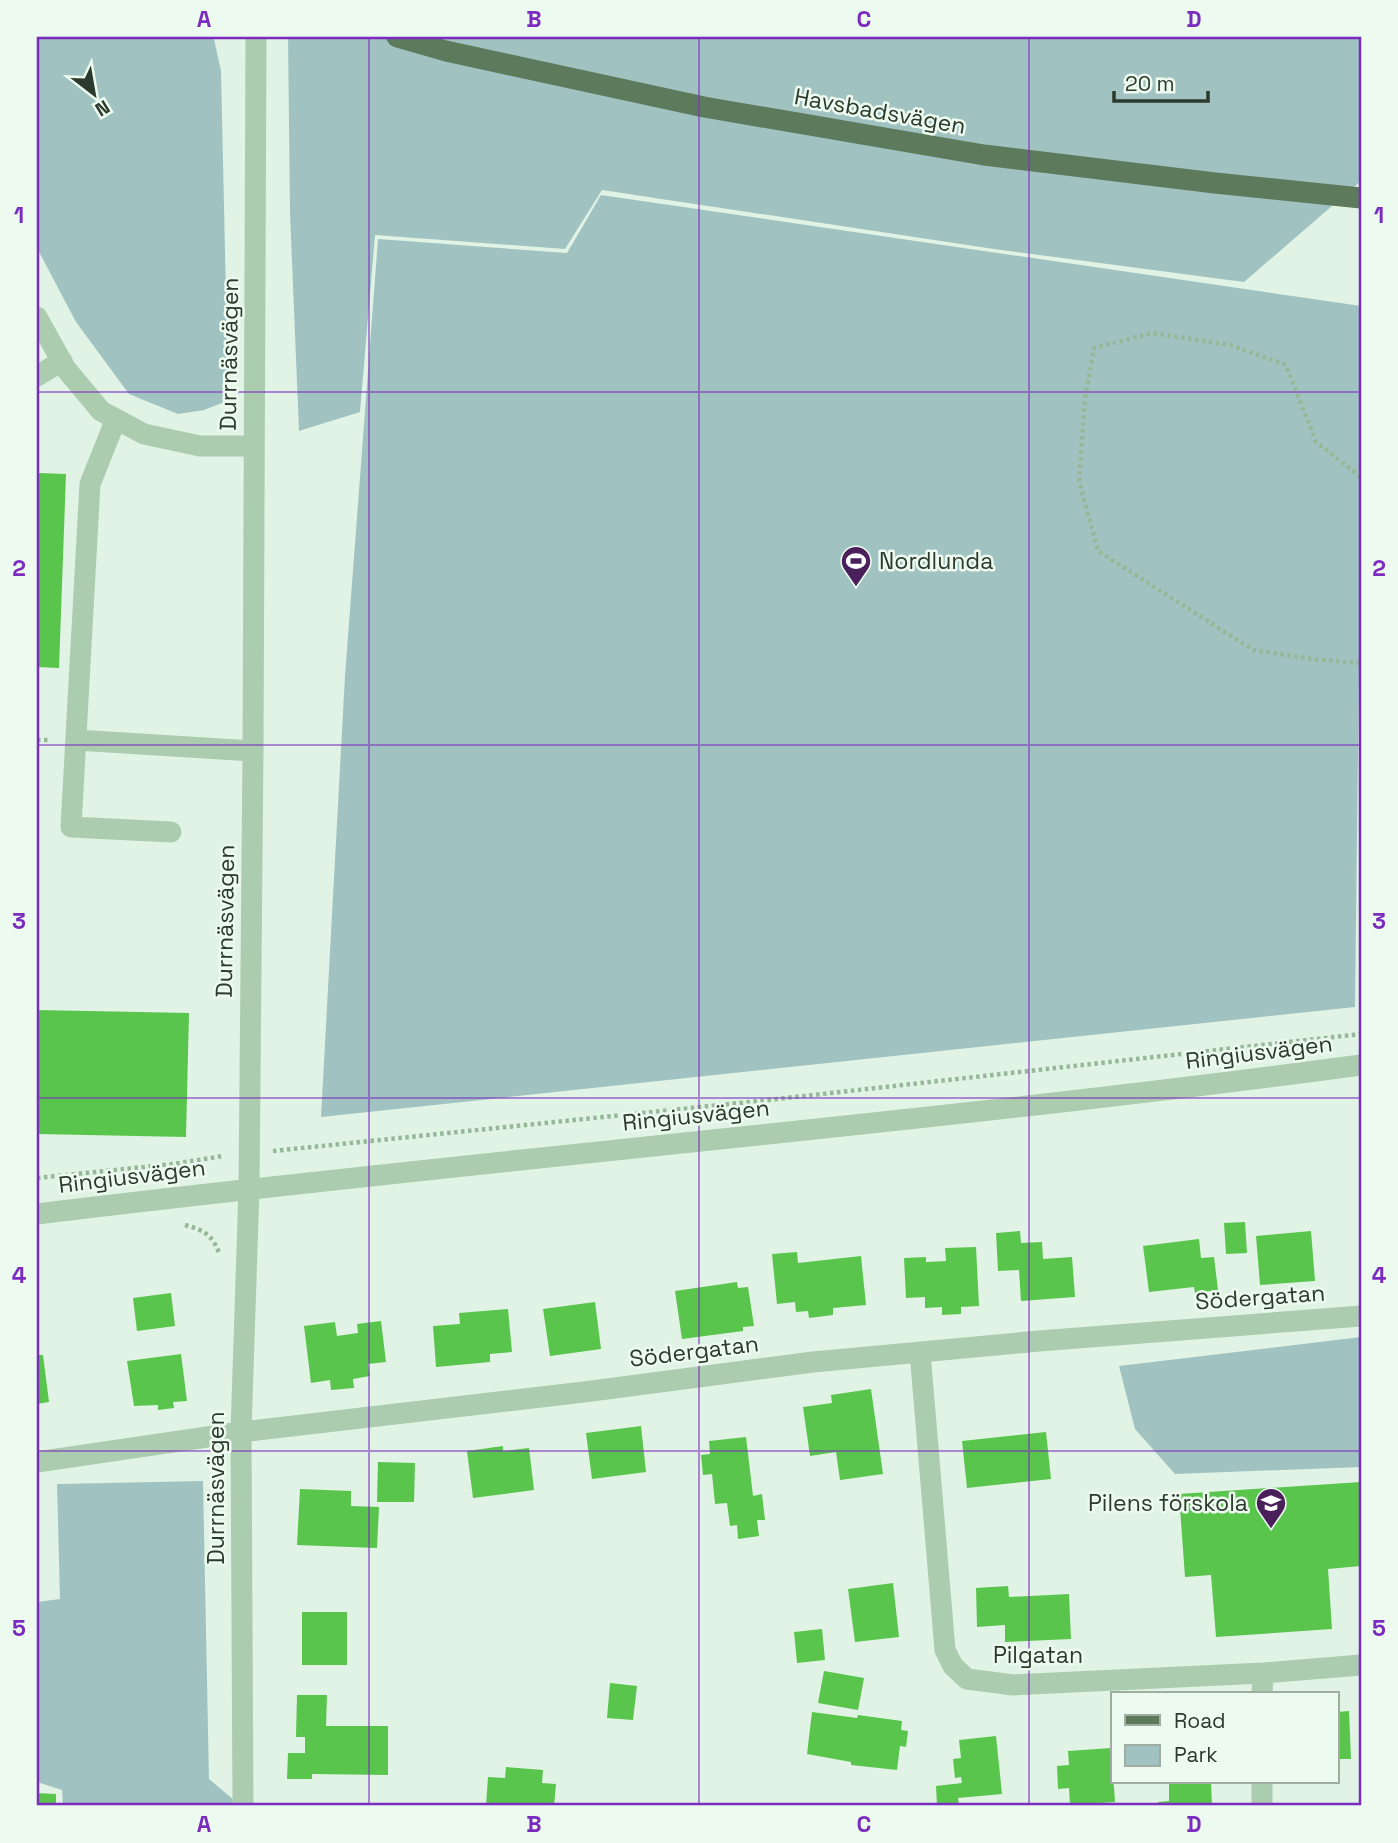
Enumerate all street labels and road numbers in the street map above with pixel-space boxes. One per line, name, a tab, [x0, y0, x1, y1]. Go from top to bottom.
street label: Havsbadsvägen	[792, 81, 968, 141]
street label: Durrnäsvägen	[213, 277, 245, 431]
street label: Durrnäsvägen	[209, 844, 241, 998]
street label: Ringiusvägen	[1184, 1028, 1334, 1076]
street label: Ringiusvägen	[621, 1092, 771, 1138]
street label: Ringiusvägen	[57, 1152, 207, 1200]
street label: Södergatan	[1194, 1277, 1326, 1317]
street label: Södergatan	[628, 1328, 760, 1374]
street label: Durrnäsvägen	[201, 1411, 231, 1565]
street label: Pilgatan	[993, 1640, 1083, 1670]

